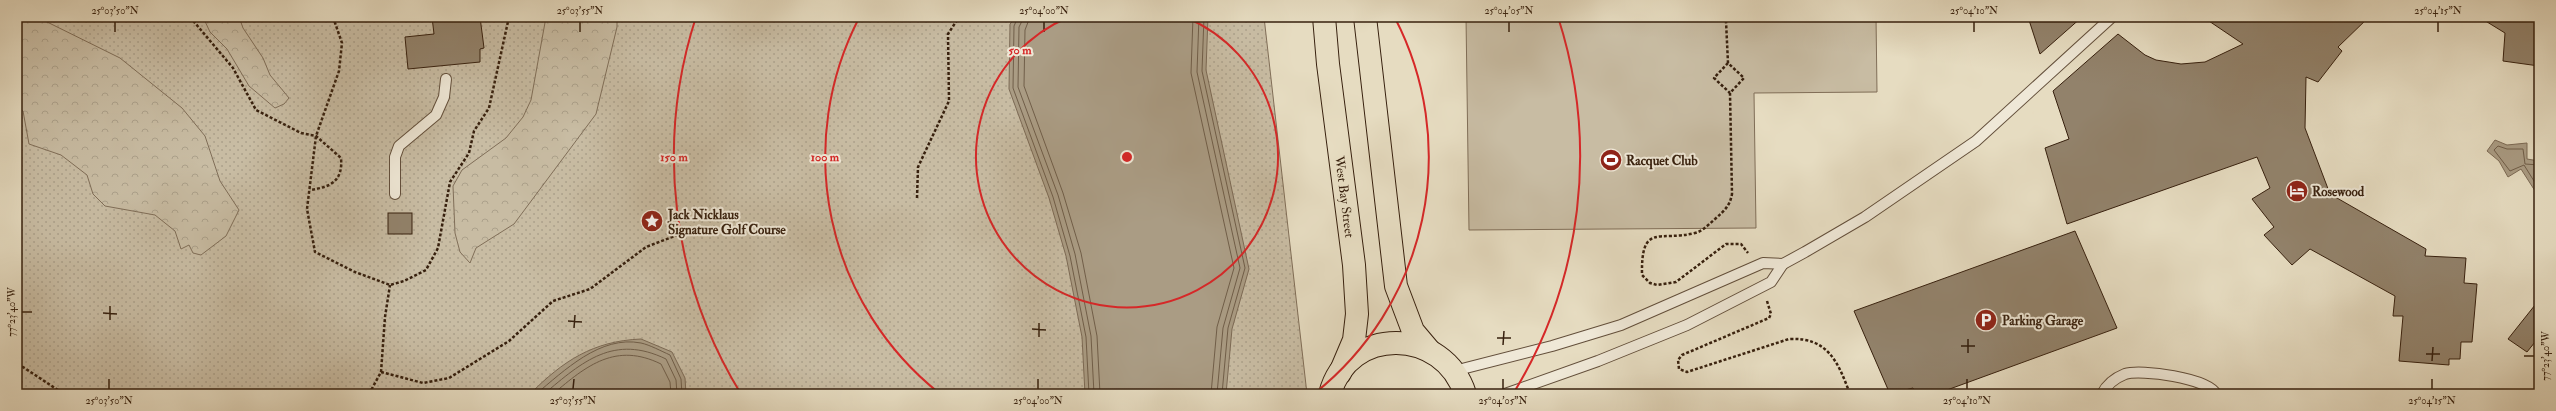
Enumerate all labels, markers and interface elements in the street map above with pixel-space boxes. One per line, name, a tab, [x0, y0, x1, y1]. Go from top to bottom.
text: 25°03'50"N	[91, 5, 139, 17]
text: 25°03'55"N	[557, 5, 603, 17]
text: 25°04'00"N	[1019, 5, 1069, 17]
text: 25°04'05"N	[1485, 5, 1533, 17]
text: 25°04'10"N	[1950, 5, 1998, 17]
text: 25°04'15"N	[2414, 5, 2462, 17]
text: 50 m	[1008, 43, 1032, 58]
sports icon: Racquet Club	[1598, 147, 1624, 173]
text: 150 m	[660, 150, 688, 165]
text: 100 m	[811, 150, 840, 165]
centre of rings	[1120, 150, 1134, 164]
place label: Racquet Club	[1626, 153, 1698, 170]
street label: West Bay Street	[1331, 154, 1357, 239]
hotel icon: Rosewood	[2284, 178, 2310, 204]
place label: Rosewood	[2312, 184, 2365, 200]
place label: Jack Nicklaus Signature Golf Course	[667, 207, 786, 239]
place icon: Jack Nicklaus Signature Golf Course	[639, 208, 665, 234]
text: 77°23'40"W	[6, 287, 18, 337]
parking icon: Parking Garage	[1973, 307, 1999, 333]
place label: Parking Garage	[2002, 313, 2084, 330]
text: 77°23'40"W	[2540, 331, 2552, 381]
text: 25°03'50"N	[85, 395, 133, 407]
text: 25°03'55"N	[550, 395, 596, 407]
text: 25°04'00"N	[1013, 395, 1063, 407]
text: 25°04'05"N	[1479, 395, 1527, 407]
text: 25°04'10"N	[1943, 395, 1991, 407]
text: 25°04'15"N	[2408, 395, 2456, 407]

